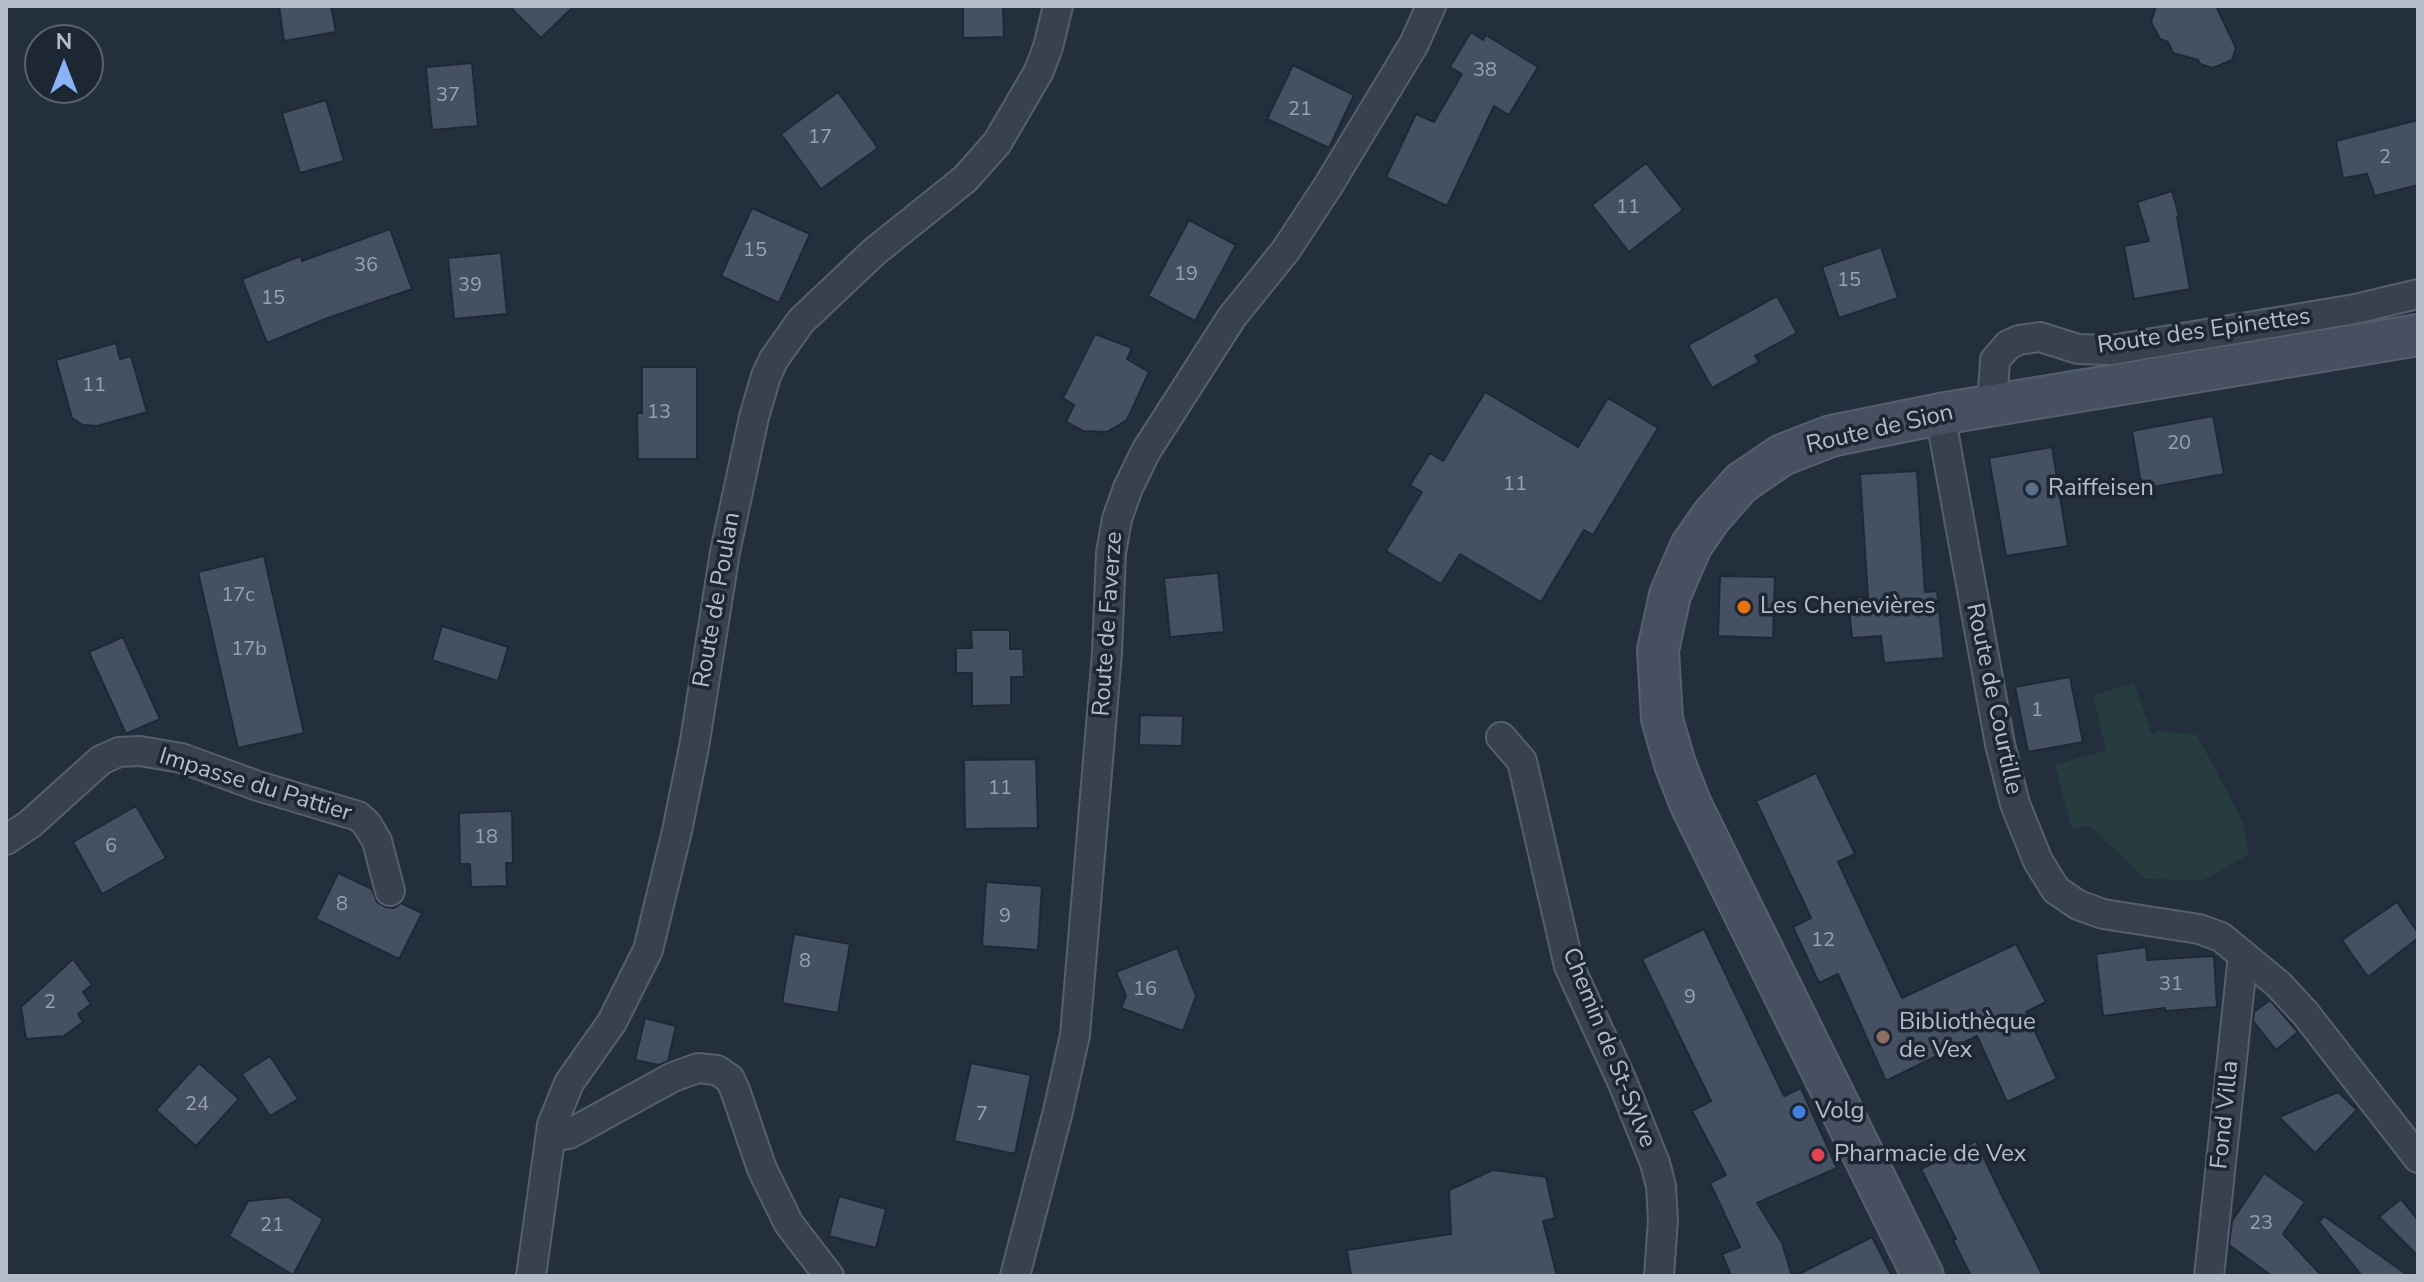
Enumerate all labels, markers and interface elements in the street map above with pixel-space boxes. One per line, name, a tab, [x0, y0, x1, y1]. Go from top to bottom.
north arrow	[24, 24, 104, 104]
text: N	[56, 27, 72, 57]
house number: 38	[1473, 59, 1497, 83]
house number: 37	[436, 84, 460, 108]
house number: 21	[1288, 98, 1312, 122]
house number: 17	[808, 126, 832, 150]
house number: 2	[2379, 146, 2391, 170]
house number: 11	[1616, 196, 1640, 220]
house number: 15	[743, 239, 767, 263]
house number: 36	[354, 254, 378, 278]
house number: 19	[1174, 263, 1198, 287]
house number: 15	[1837, 269, 1861, 293]
house number: 39	[458, 274, 482, 298]
house number: 15	[261, 287, 285, 311]
street label: Route des Epinettes	[2096, 303, 2312, 361]
house number: 11	[82, 374, 106, 398]
street label: Route de Sion	[1804, 399, 1956, 461]
house number: 13	[647, 401, 671, 425]
house number: 20	[2167, 432, 2191, 456]
house number: 11	[1503, 473, 1527, 497]
place label: Raiffeisen	[2048, 475, 2154, 503]
marker: Raiffeisen	[2023, 480, 2041, 498]
street label: Route de Poulan	[688, 510, 748, 690]
street label: Route de Faverze	[1088, 531, 1130, 717]
house number: 17c	[221, 584, 255, 608]
place label: Les Chenevières	[1760, 593, 1936, 621]
marker: Les Chenevières	[1735, 598, 1753, 616]
street label: Route de Courtille	[1959, 601, 2027, 797]
house number: 17b	[231, 638, 267, 662]
house number: 1	[2031, 699, 2043, 723]
street label: Impasse du Pattier	[155, 743, 355, 829]
house number: 11	[988, 777, 1012, 801]
house number: 18	[474, 826, 498, 850]
house number: 6	[105, 835, 117, 859]
house number: 8	[336, 893, 348, 917]
house number: 9	[999, 905, 1011, 929]
house number: 12	[1811, 929, 1835, 953]
street label: Chemin de St-Sylve	[1555, 944, 1661, 1152]
house number: 8	[799, 950, 811, 974]
house number: 31	[2159, 973, 2183, 997]
house number: 16	[1133, 978, 1157, 1002]
house number: 9	[1684, 986, 1696, 1010]
house number: 2	[44, 991, 56, 1015]
place label: Bibliothèque de Vex	[1899, 1009, 2036, 1065]
marker: Bibliothèque de Vex	[1874, 1028, 1892, 1046]
street label: Fond Villa	[2206, 1059, 2246, 1171]
house number: 24	[185, 1093, 209, 1117]
place label: Volg	[1815, 1098, 1865, 1126]
house number: 7	[976, 1103, 988, 1127]
marker: Volg	[1790, 1103, 1808, 1121]
place label: Pharmacie de Vex	[1834, 1141, 2026, 1169]
marker: Pharmacie de Vex	[1809, 1146, 1827, 1164]
house number: 23	[2249, 1212, 2273, 1236]
house number: 21	[260, 1214, 284, 1238]

